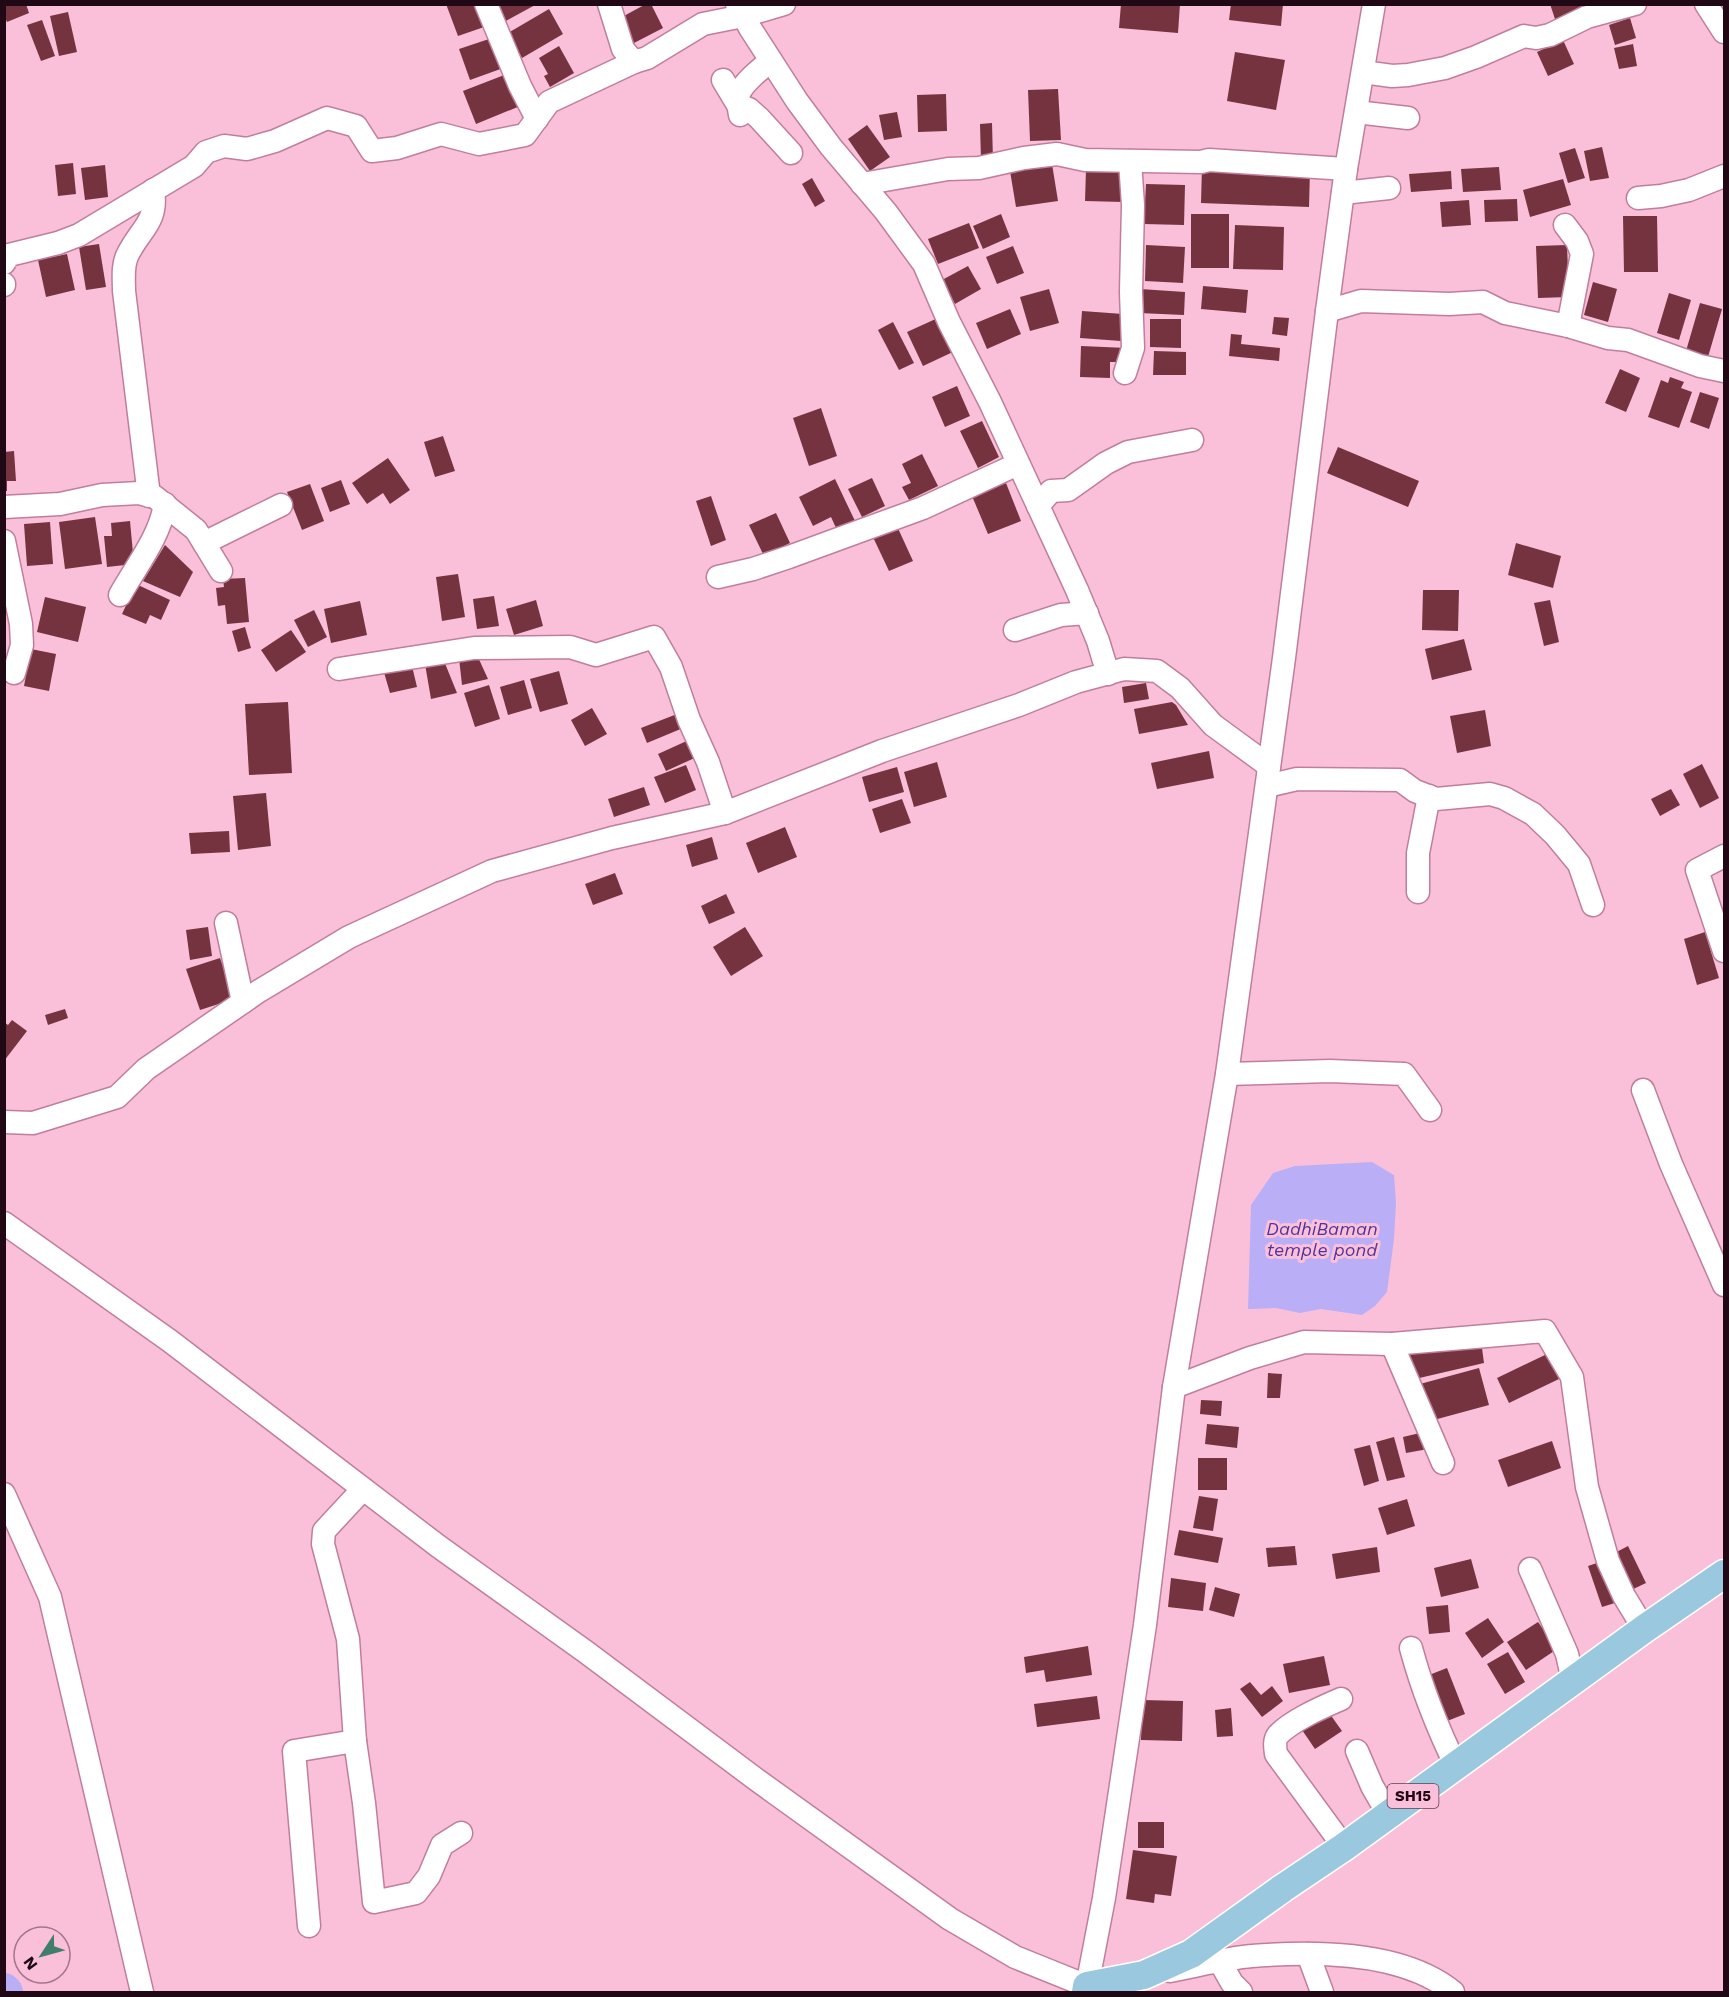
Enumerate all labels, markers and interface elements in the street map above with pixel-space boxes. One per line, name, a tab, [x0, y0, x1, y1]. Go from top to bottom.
water label: DadhiBaman temple pond	[1266, 1218, 1378, 1260]
road number: SH15	[1388, 1784, 1438, 1808]
north arrow	[12, 1925, 72, 1985]
text: N	[19, 1953, 41, 1974]

